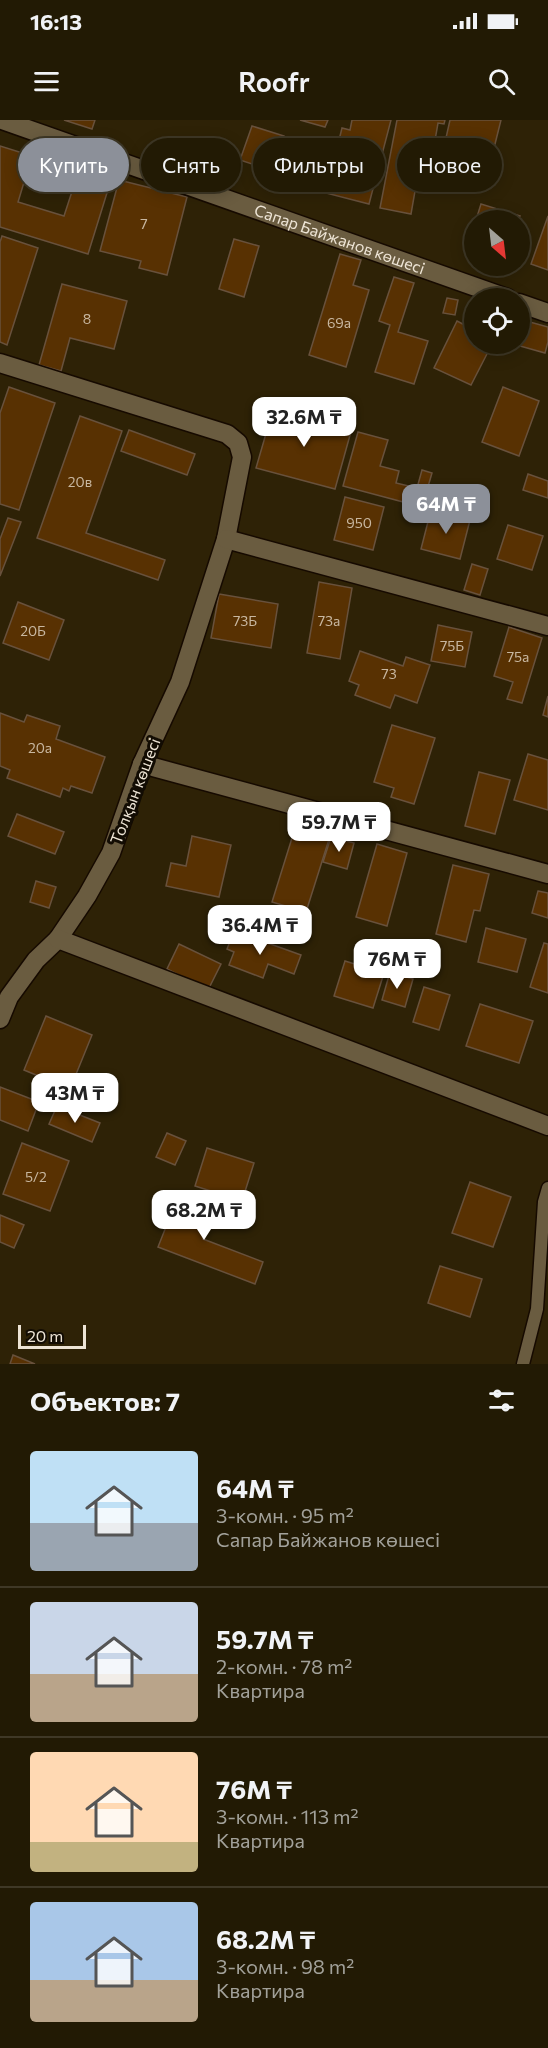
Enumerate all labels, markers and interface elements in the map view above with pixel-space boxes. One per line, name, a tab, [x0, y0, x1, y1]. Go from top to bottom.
text: 16:13	[30, 8, 82, 35]
icon: menu	[30, 65, 63, 98]
text: Roofr	[238, 65, 310, 98]
icon: search	[485, 65, 518, 98]
chip: Купить	[18, 138, 129, 192]
chip: Снять	[141, 138, 241, 192]
chip: Фильтры	[253, 138, 385, 192]
chip: Новое	[397, 138, 502, 192]
street label: Сапар Байжанов көшесі	[252, 200, 428, 277]
north arrow	[464, 210, 530, 276]
map controls	[464, 210, 530, 354]
house number: 7	[140, 215, 148, 232]
button: locate	[464, 288, 530, 354]
house number: 8	[83, 310, 91, 327]
house number: 69а	[327, 314, 351, 331]
pin: 32.6M ₸	[249, 397, 359, 448]
text: 32.6M ₸	[266, 404, 342, 428]
house number: 20в	[68, 473, 92, 490]
pin: 64M ₸	[404, 484, 488, 535]
text: 64M ₸	[416, 491, 476, 515]
house number: 950	[346, 514, 372, 531]
house number: 73Б	[233, 612, 257, 629]
house number: 73а	[318, 612, 340, 629]
house number: 20Б	[20, 622, 46, 639]
house number: 75Б	[440, 637, 464, 654]
house number: 75а	[507, 648, 529, 665]
house number: 73	[381, 665, 397, 682]
street label: Толқын көшесі	[106, 735, 163, 847]
house number: 20а	[28, 739, 52, 756]
pin: 59.7M ₸	[284, 802, 394, 853]
text: 59.7M ₸	[301, 809, 377, 833]
pin: 36.4M ₸	[205, 905, 315, 956]
text: 36.4M ₸	[222, 912, 298, 936]
pin: 76M ₸	[355, 939, 439, 990]
text: 76M ₸	[368, 946, 426, 970]
pin: 43M ₸	[33, 1073, 117, 1124]
text: 43M ₸	[45, 1080, 105, 1104]
house number: 5/2	[25, 1168, 47, 1185]
pin: 68.2M ₸	[149, 1190, 259, 1241]
text: 68.2M ₸	[166, 1197, 242, 1221]
scale bar	[18, 1322, 86, 1350]
text: 20 m	[27, 1326, 63, 1345]
icon: filters	[485, 1384, 518, 1417]
text: Объектов: 7	[30, 1385, 180, 1416]
text: 64M ₸	[216, 1472, 294, 1503]
icon: home	[78, 1475, 150, 1547]
text: 3-комн. · 95 m²	[216, 1503, 354, 1527]
text: Сапар Байжанов көшесі	[216, 1527, 440, 1551]
text: 59.7M ₸	[216, 1623, 314, 1654]
icon: home	[78, 1626, 150, 1698]
text: 2-комн. · 78 m²	[216, 1654, 352, 1678]
text: Квартира	[216, 1678, 305, 1702]
text: 76M ₸	[216, 1773, 292, 1804]
icon: home	[78, 1776, 150, 1848]
text: 3-комн. · 113 m²	[216, 1804, 359, 1828]
text: Квартира	[216, 1828, 305, 1852]
text: 68.2M ₸	[216, 1923, 315, 1954]
icon: home	[78, 1926, 150, 1998]
text: 3-комн. · 98 m²	[216, 1954, 354, 1978]
text: Квартира	[216, 1978, 305, 2002]

